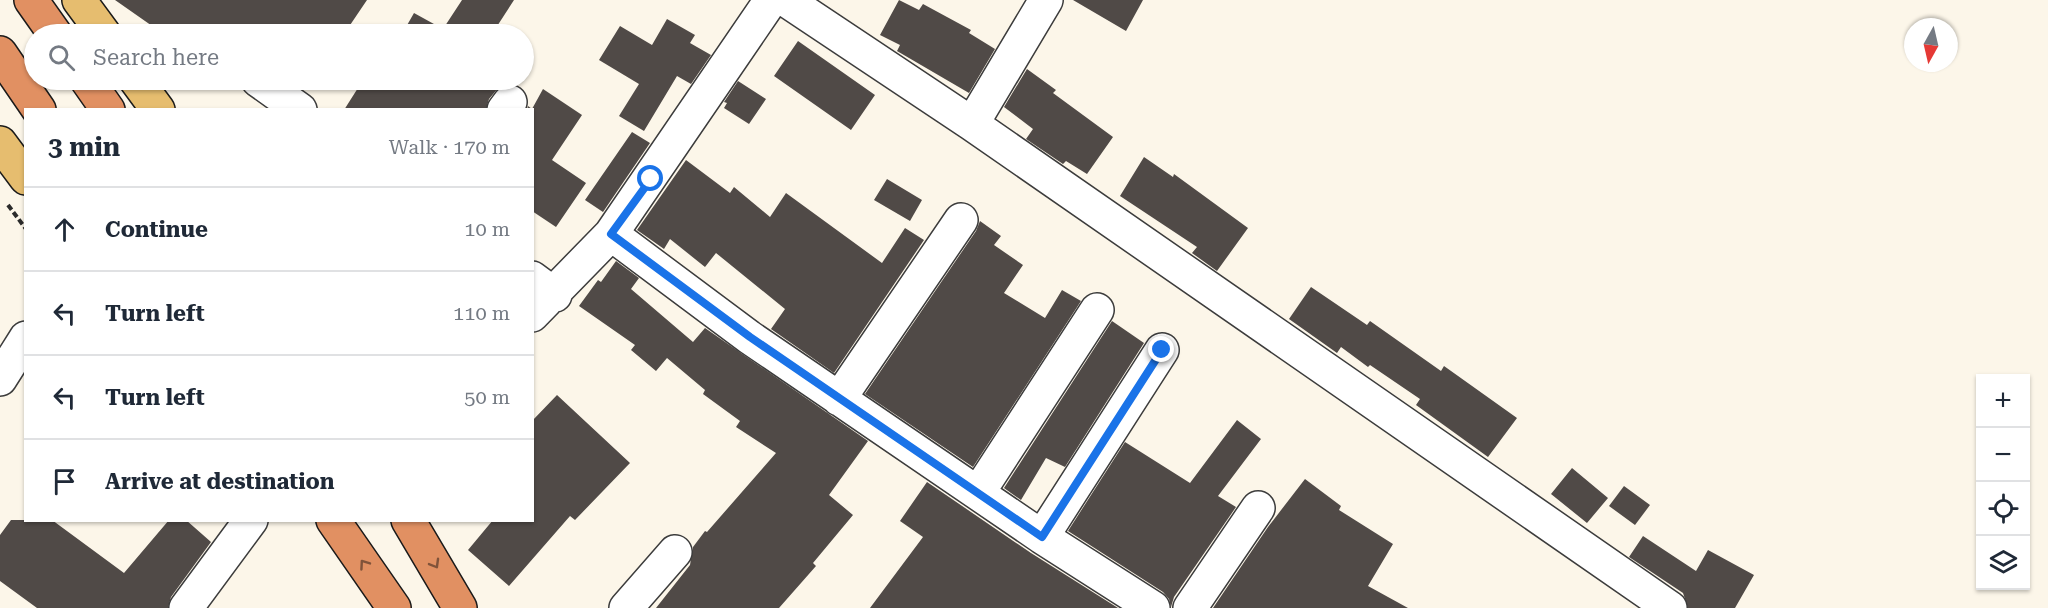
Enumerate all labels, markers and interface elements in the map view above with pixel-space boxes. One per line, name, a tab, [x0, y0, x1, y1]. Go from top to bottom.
north arrow	[1904, 18, 1958, 72]
search box	[24, 24, 534, 90]
icon: search	[45, 41, 78, 74]
text: Search here	[93, 45, 219, 70]
text: 3 min	[48, 132, 120, 162]
text: Walk · 170 m	[389, 135, 510, 159]
route start	[637, 165, 663, 191]
icon: ahead	[48, 213, 81, 246]
text: Continue	[105, 217, 208, 242]
text: 10 m	[464, 217, 510, 241]
icon: left	[48, 297, 81, 330]
text: Turn left	[105, 301, 205, 326]
text: 110 m	[453, 301, 510, 325]
route end	[1148, 336, 1174, 362]
map controls	[1976, 374, 2030, 590]
button: +	[1976, 374, 2030, 428]
icon: left	[48, 381, 81, 414]
text: Turn left	[105, 385, 205, 410]
text: 50 m	[464, 385, 510, 409]
button: −	[1976, 428, 2030, 482]
icon: arrive	[48, 465, 81, 498]
text: Arrive at destination	[105, 469, 334, 494]
button: locate	[1976, 482, 2030, 536]
button: layers	[1976, 536, 2030, 590]
one-way arrow	[427, 558, 439, 568]
one-way arrow	[360, 560, 371, 571]

